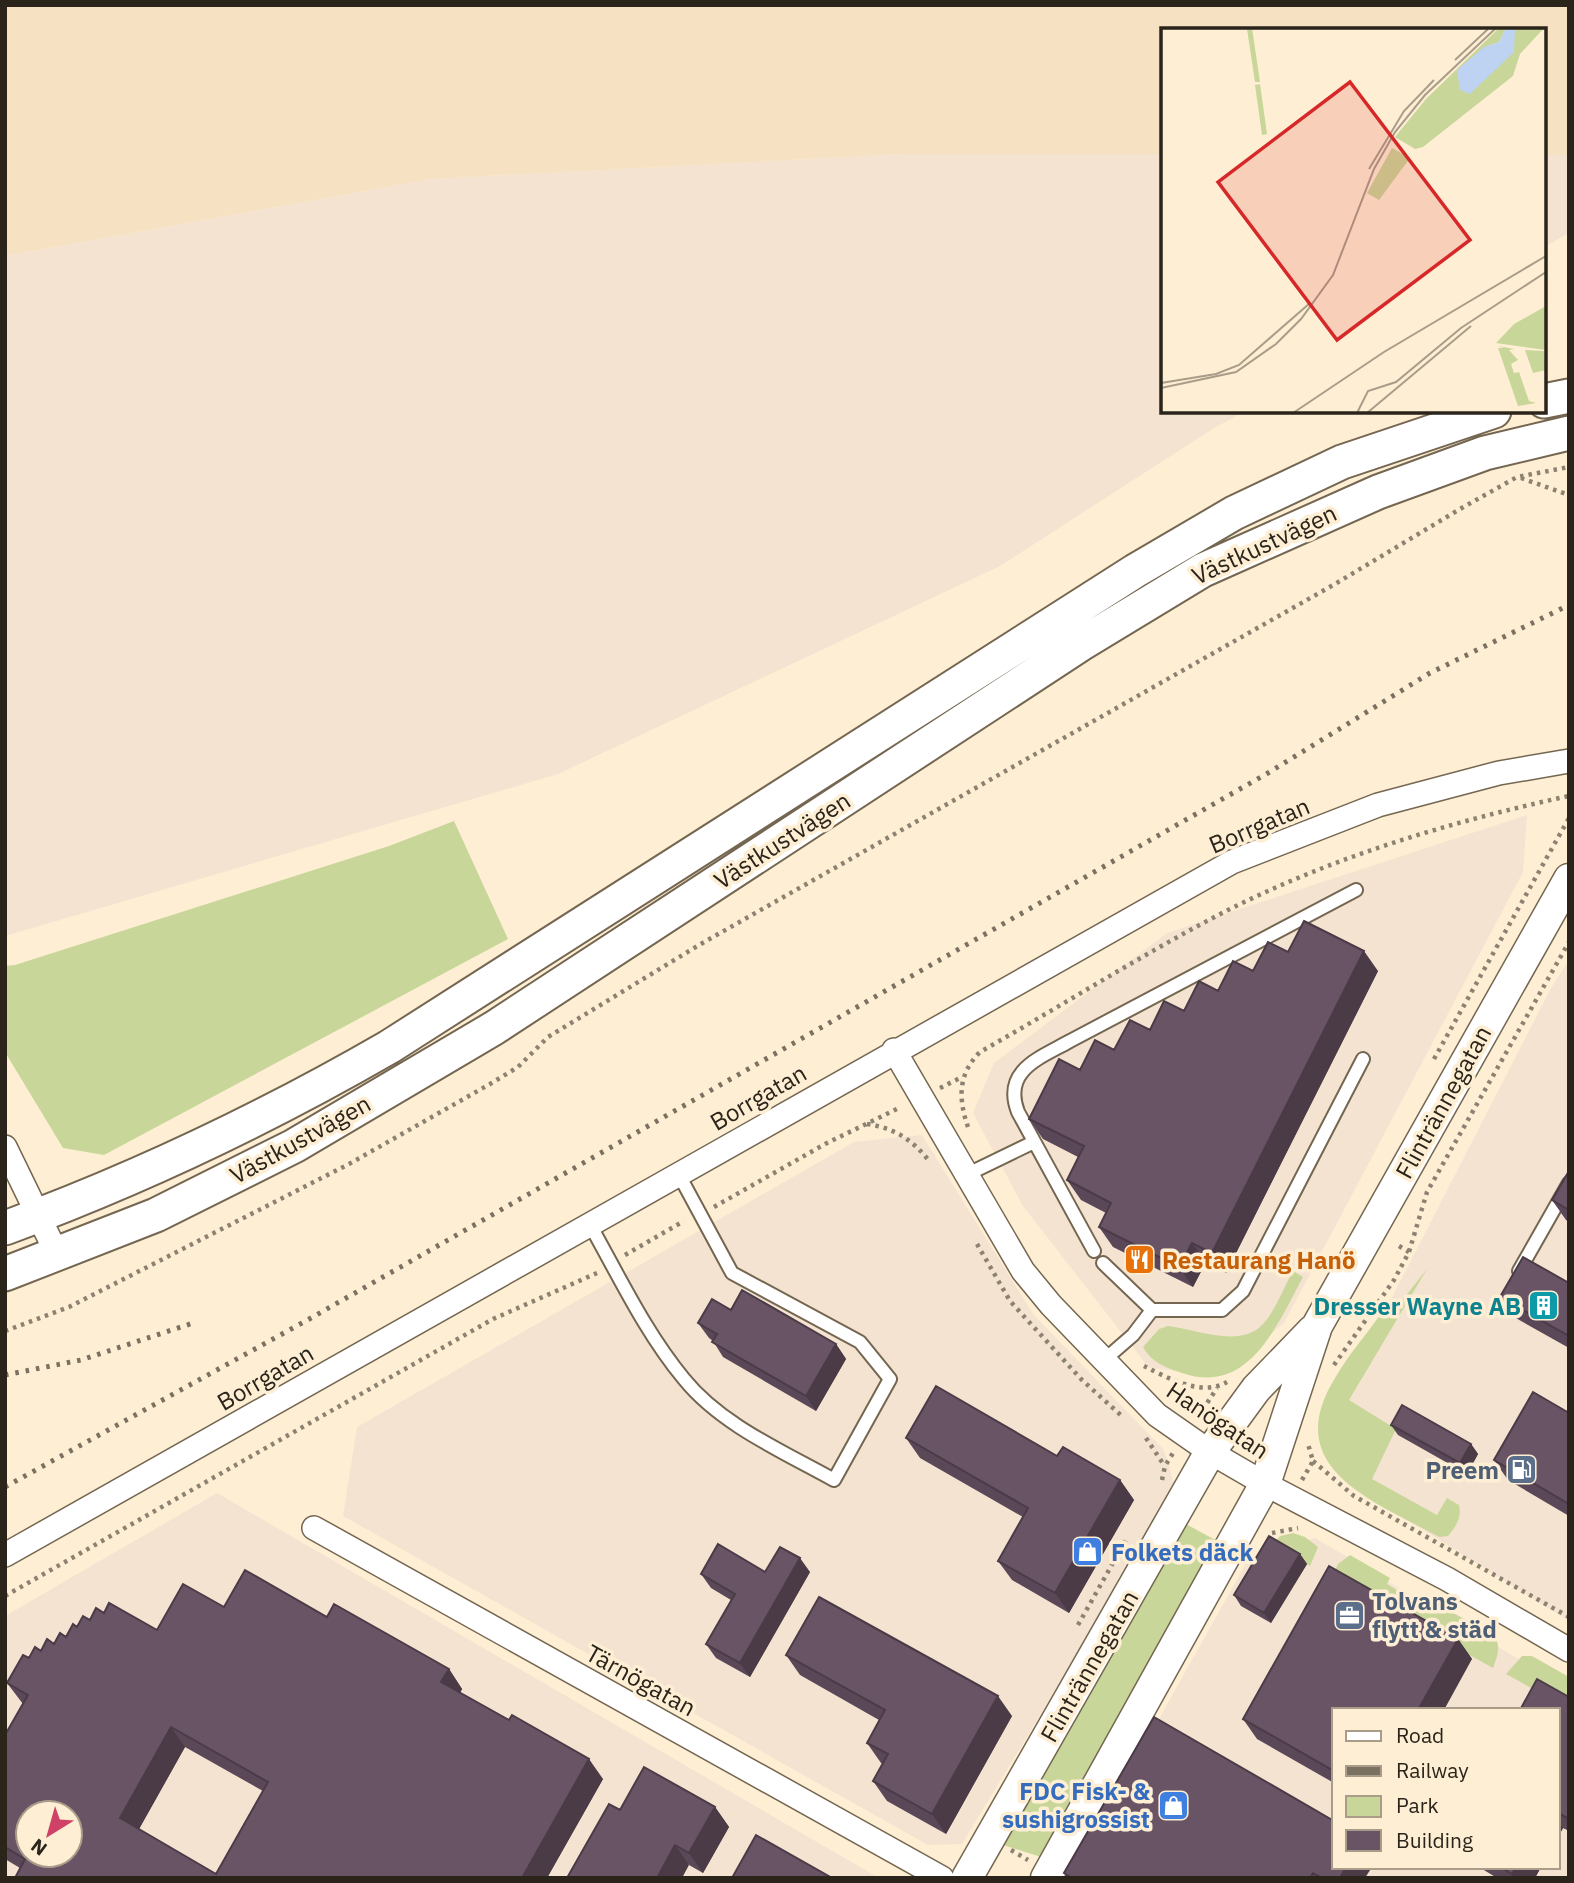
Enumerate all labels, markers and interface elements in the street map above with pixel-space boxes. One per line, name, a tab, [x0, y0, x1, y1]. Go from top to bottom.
inset map	[1161, 28, 1546, 413]
street label: Västkustvägen	[1186, 496, 1342, 592]
street label: Västkustvägen	[708, 784, 856, 896]
street label: Borrgatan	[1204, 789, 1314, 861]
street label: Flintrännegatan	[1388, 1020, 1498, 1184]
street label: Borrgatan	[704, 1057, 812, 1137]
street label: Västkustvägen	[224, 1087, 376, 1191]
restaurant icon: Restaurang Hanö	[1122, 1243, 1156, 1277]
place label: Restaurang Hanö	[1162, 1244, 1355, 1276]
building icon: Dresser Wayne AB	[1527, 1289, 1561, 1323]
place label: Dresser Wayne AB	[1314, 1290, 1521, 1322]
street label: Borrgatan	[211, 1337, 319, 1417]
street label: Hanögatan	[1160, 1374, 1276, 1466]
fuel station icon: Preem	[1505, 1453, 1539, 1487]
place label: Preem	[1425, 1454, 1499, 1486]
shop icon: Folkets däck	[1071, 1535, 1105, 1569]
place label: Folkets däck	[1111, 1536, 1253, 1568]
street label: Flintrännegatan	[1033, 1584, 1145, 1748]
place label: Tolvans flytt & städ	[1372, 1585, 1497, 1645]
office icon: Tolvans flytt & städ	[1332, 1598, 1366, 1632]
street label: Tärnögatan	[580, 1637, 702, 1723]
legend	[1332, 1708, 1560, 1869]
text: Road	[1396, 1721, 1444, 1749]
text: Railway	[1396, 1756, 1469, 1784]
place label: FDC Fisk- & sushigrossist	[1002, 1775, 1151, 1835]
shop icon: FDC Fisk- & sushigrossist	[1156, 1788, 1190, 1822]
text: Park	[1396, 1791, 1439, 1819]
north arrow	[14, 1799, 84, 1869]
text: Building	[1396, 1826, 1473, 1854]
text: N	[26, 1834, 51, 1861]

